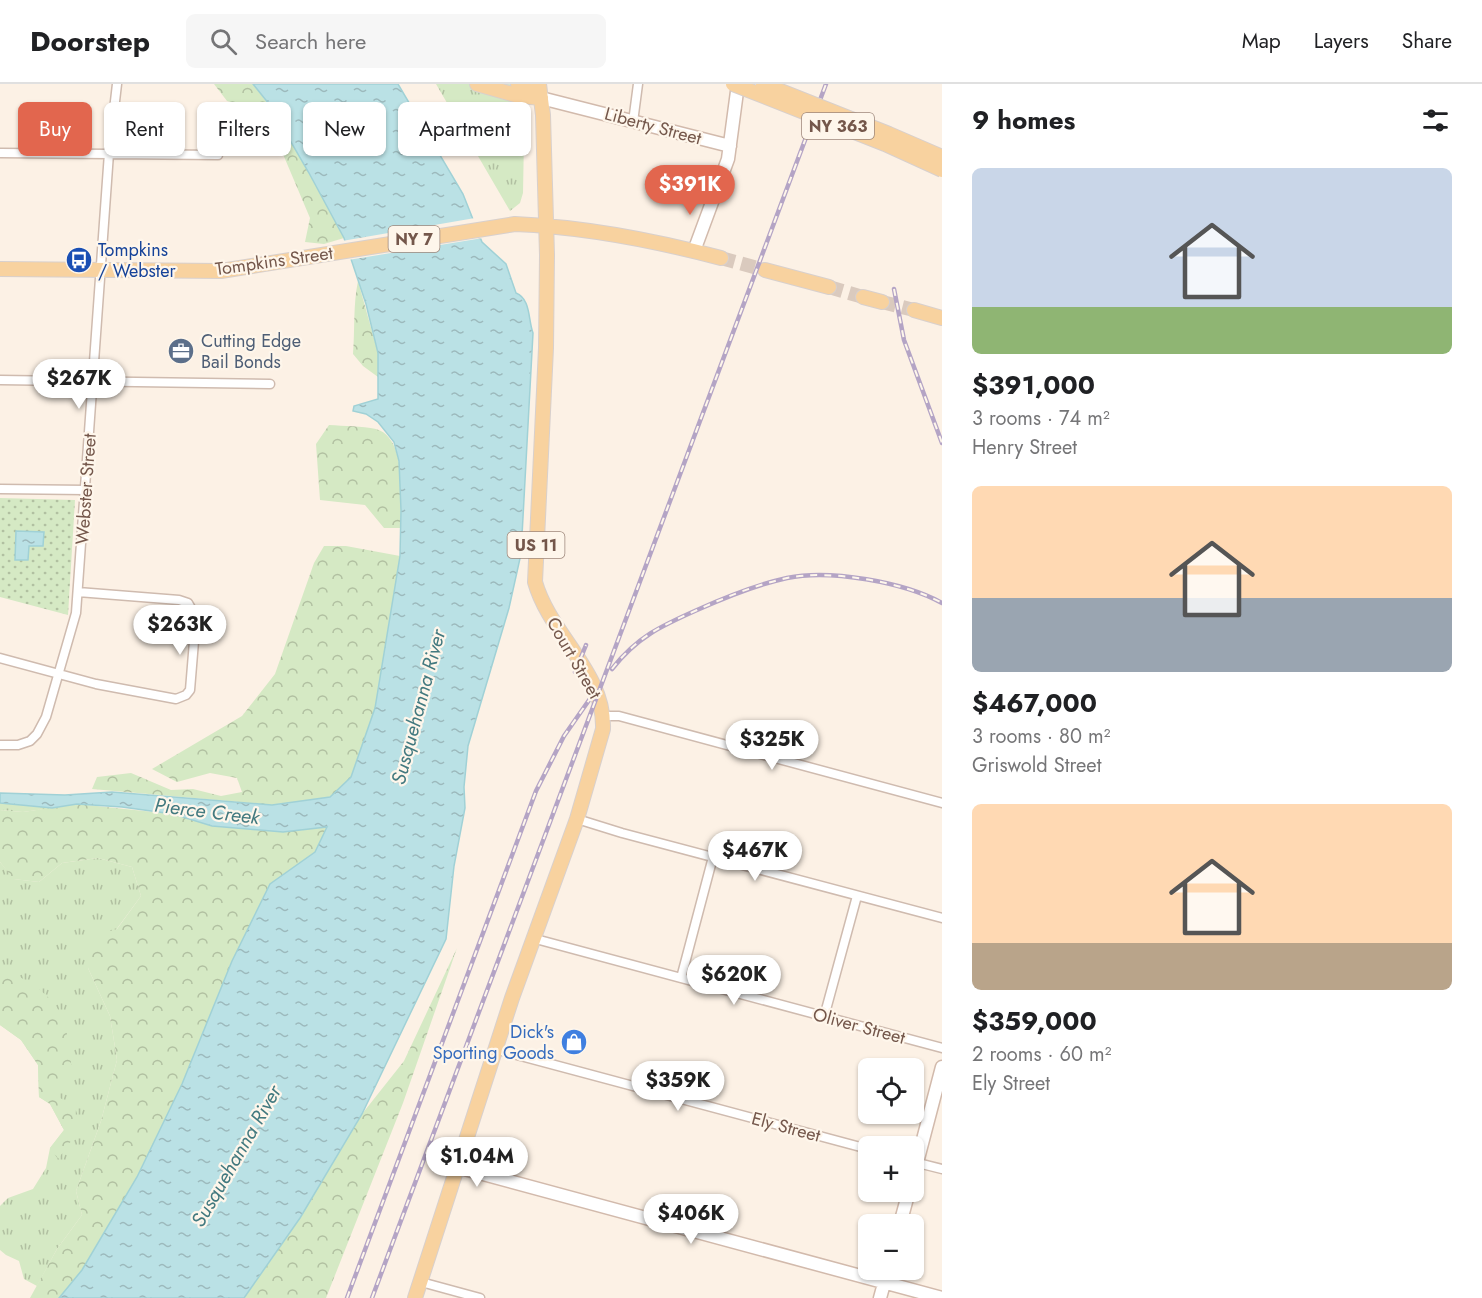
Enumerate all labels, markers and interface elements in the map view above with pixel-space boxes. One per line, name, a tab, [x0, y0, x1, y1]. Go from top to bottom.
search box	[186, 14, 606, 68]
text: Doorstep	[30, 21, 150, 62]
icon: search	[207, 25, 240, 58]
text: Search here	[255, 25, 366, 57]
text: Map	[1242, 26, 1281, 56]
text: Layers	[1314, 26, 1369, 56]
text: Share	[1402, 26, 1452, 56]
street label: Liberty Street	[602, 101, 705, 152]
text: 9 homes	[972, 101, 1075, 139]
chip: Buy	[18, 102, 92, 156]
chip: Rent	[104, 102, 185, 156]
chip: Filters	[197, 102, 291, 156]
chip: New	[303, 102, 386, 156]
chip: Apartment	[398, 102, 531, 156]
icon: filters	[1419, 104, 1452, 137]
road number: NY 363	[802, 113, 874, 139]
pin: $391K	[648, 165, 732, 216]
text: $391K	[659, 170, 721, 199]
icon: home	[1158, 207, 1266, 315]
road number: NY 7	[388, 226, 440, 252]
place label: Tompkins / Webster	[98, 237, 176, 284]
street label: Tompkins Street	[214, 240, 335, 282]
bus stop icon: Tompkins / Webster	[64, 245, 94, 275]
place label: Cutting Edge Bail Bonds	[201, 328, 301, 375]
office icon: Cutting Edge Bail Bonds	[166, 336, 196, 366]
pin: $267K	[37, 359, 121, 410]
text: $267K	[47, 364, 111, 393]
text: $391,000	[972, 366, 1095, 404]
text: 3 rooms · 74 m²	[972, 404, 1110, 433]
street label: Webster Street	[69, 432, 103, 545]
text: Henry Street	[972, 433, 1077, 462]
icon: home	[1158, 525, 1266, 633]
road number: US 11	[508, 532, 564, 558]
pin: $263K	[138, 605, 222, 656]
text: $263K	[147, 610, 213, 639]
street label: Court Street	[540, 612, 608, 704]
water label: Susquehanna River	[384, 625, 453, 788]
text: $467,000	[972, 684, 1097, 722]
pin: $325K	[730, 720, 814, 771]
text: 3 rooms · 80 m²	[972, 722, 1110, 751]
text: $325K	[740, 725, 804, 754]
text: Griswold Street	[972, 751, 1101, 780]
water label: Pierce Creek	[153, 791, 263, 832]
pin: $467K	[713, 831, 797, 882]
text: $467K	[722, 836, 788, 865]
icon: home	[1158, 843, 1266, 951]
pin: $620K	[692, 955, 776, 1006]
text: $620K	[701, 960, 767, 989]
street label: Oliver Street	[810, 1001, 909, 1051]
text: $359,000	[972, 1002, 1097, 1040]
place label: Dick's Sporting Goods	[433, 1019, 554, 1066]
shop icon: Dick's Sporting Goods	[559, 1027, 589, 1057]
text: 2 rooms · 60 m²	[972, 1040, 1111, 1069]
map controls	[858, 1058, 924, 1280]
button: locate	[858, 1058, 924, 1124]
pin: $359K	[636, 1061, 720, 1112]
text: $359K	[645, 1066, 711, 1095]
text: Ely Street	[972, 1069, 1050, 1098]
water label: Susquehanna River	[184, 1079, 289, 1233]
street label: Ely Street	[749, 1105, 824, 1149]
button: +	[858, 1136, 924, 1202]
pin: $1.04M	[428, 1137, 526, 1188]
text: $1.04M	[440, 1142, 514, 1171]
pin: $406K	[649, 1194, 733, 1245]
text: $406K	[658, 1199, 725, 1228]
button: −	[858, 1214, 924, 1280]

